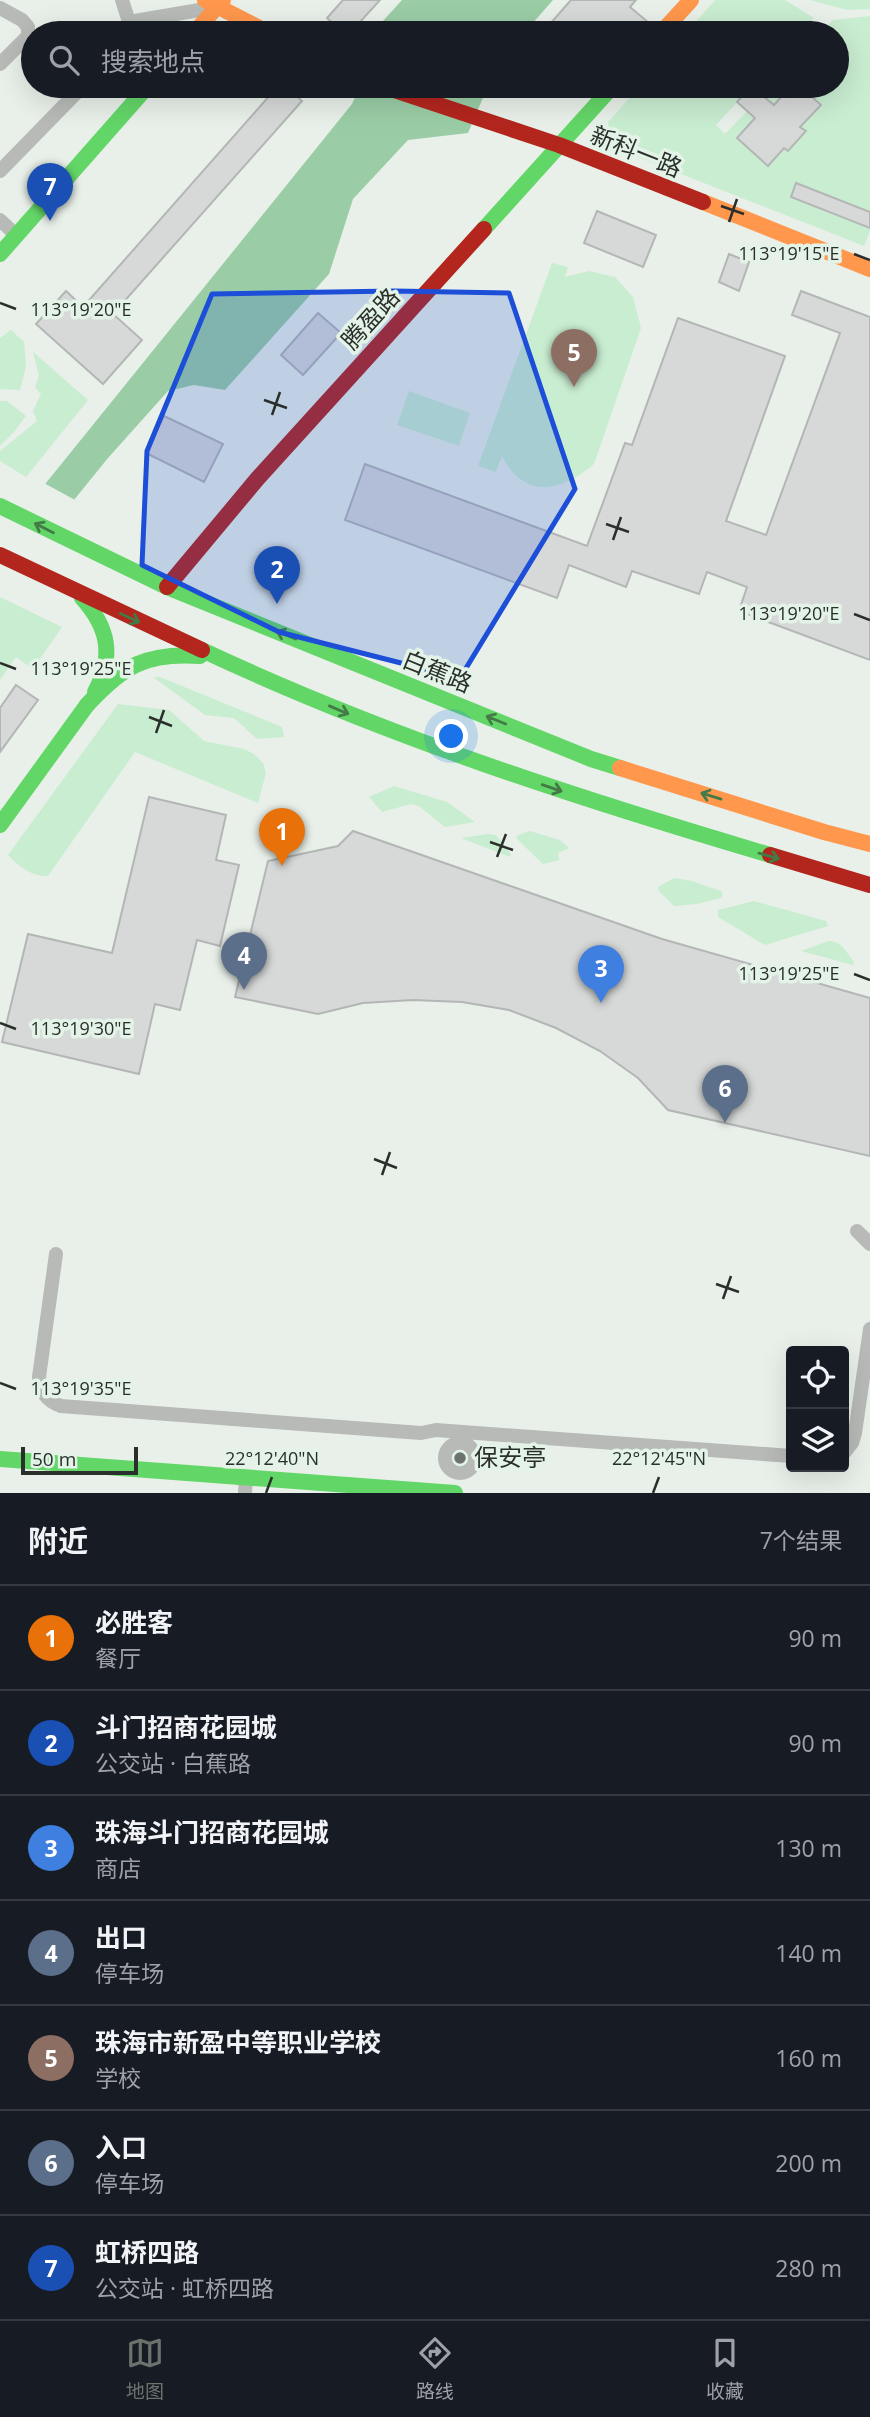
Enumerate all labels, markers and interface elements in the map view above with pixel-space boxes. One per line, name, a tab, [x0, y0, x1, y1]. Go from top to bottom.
search box	[21, 21, 849, 98]
icon: search	[45, 41, 83, 79]
text: 搜索地点	[101, 43, 205, 79]
street label: 新科一路	[586, 117, 687, 184]
pin: 7	[27, 163, 73, 221]
text: 113°19'15"E	[739, 241, 839, 265]
street label: 腾盈路	[334, 280, 406, 356]
text: 113°19'20"E	[31, 297, 131, 321]
pin: 5	[551, 329, 597, 387]
one-way arrow	[34, 521, 55, 535]
pin: 2	[254, 546, 300, 604]
text: 113°19'20"E	[739, 601, 839, 625]
one-way arrow	[120, 612, 141, 625]
one-way arrow	[275, 628, 297, 641]
street label: 白蕉路	[398, 642, 477, 699]
text: 113°19'25"E	[31, 656, 131, 680]
one-way arrow	[327, 704, 349, 717]
one-way arrow	[486, 713, 508, 726]
your location	[434, 719, 468, 753]
one-way arrow	[541, 782, 563, 795]
one-way arrow	[700, 789, 722, 802]
pin: 1	[259, 808, 305, 866]
one-way arrow	[758, 850, 780, 863]
pin: 4	[221, 932, 267, 990]
pin: 3	[578, 945, 624, 1003]
text: 113°19'25"E	[739, 961, 839, 985]
text: 113°19'30"E	[31, 1016, 131, 1040]
pin: 6	[702, 1065, 748, 1123]
map controls	[786, 1346, 849, 1472]
button: locate	[786, 1346, 849, 1409]
text: 113°19'35"E	[31, 1376, 131, 1400]
button: layers	[786, 1409, 849, 1472]
place label: 保安亭	[474, 1440, 546, 1473]
scale bar	[21, 1444, 138, 1476]
text: 50 m	[32, 1446, 76, 1472]
text: 22°12'40"N	[225, 1446, 319, 1470]
text: 22°12'45"N	[612, 1446, 706, 1470]
marker: 保安亭	[452, 1450, 468, 1466]
text: 附近	[28, 1520, 88, 1561]
text: 7个结果	[760, 1524, 842, 1556]
text: 必胜客	[95, 1604, 173, 1640]
text: 1	[44, 1622, 58, 1654]
text: 90 m	[788, 1622, 842, 1654]
text: 餐厅	[95, 1642, 141, 1674]
text: 斗门招商花园城	[95, 1709, 277, 1745]
text: 2	[44, 1727, 58, 1759]
text: 90 m	[788, 1727, 842, 1759]
text: 公交站 · 白蕉路	[95, 1747, 251, 1779]
text: 珠海斗门招商花园城	[95, 1814, 329, 1850]
text: 3	[44, 1832, 58, 1864]
text: 130 m	[775, 1832, 842, 1864]
text: 商店	[95, 1852, 141, 1884]
text: 出口	[95, 1919, 147, 1955]
text: 4	[44, 1937, 58, 1969]
text: 140 m	[775, 1937, 842, 1969]
text: 停车场	[95, 1957, 164, 1989]
text: 珠海市新盈中等职业学校	[95, 2024, 381, 2060]
text: 5	[44, 2042, 58, 2074]
text: 160 m	[775, 2042, 842, 2074]
text: 学校	[95, 2062, 141, 2094]
text: 入口	[95, 2129, 147, 2165]
text: 6	[44, 2147, 58, 2179]
text: 200 m	[775, 2147, 842, 2179]
text: 停车场	[95, 2167, 164, 2199]
text: 虹桥四路	[95, 2234, 199, 2270]
text: 7	[44, 2252, 58, 2284]
text: 280 m	[775, 2252, 842, 2284]
text: 公交站 · 虹桥四路	[95, 2272, 274, 2304]
tab: 地图	[126, 2334, 164, 2404]
tab: 路线	[416, 2334, 454, 2404]
tab: 收藏	[706, 2334, 744, 2404]

